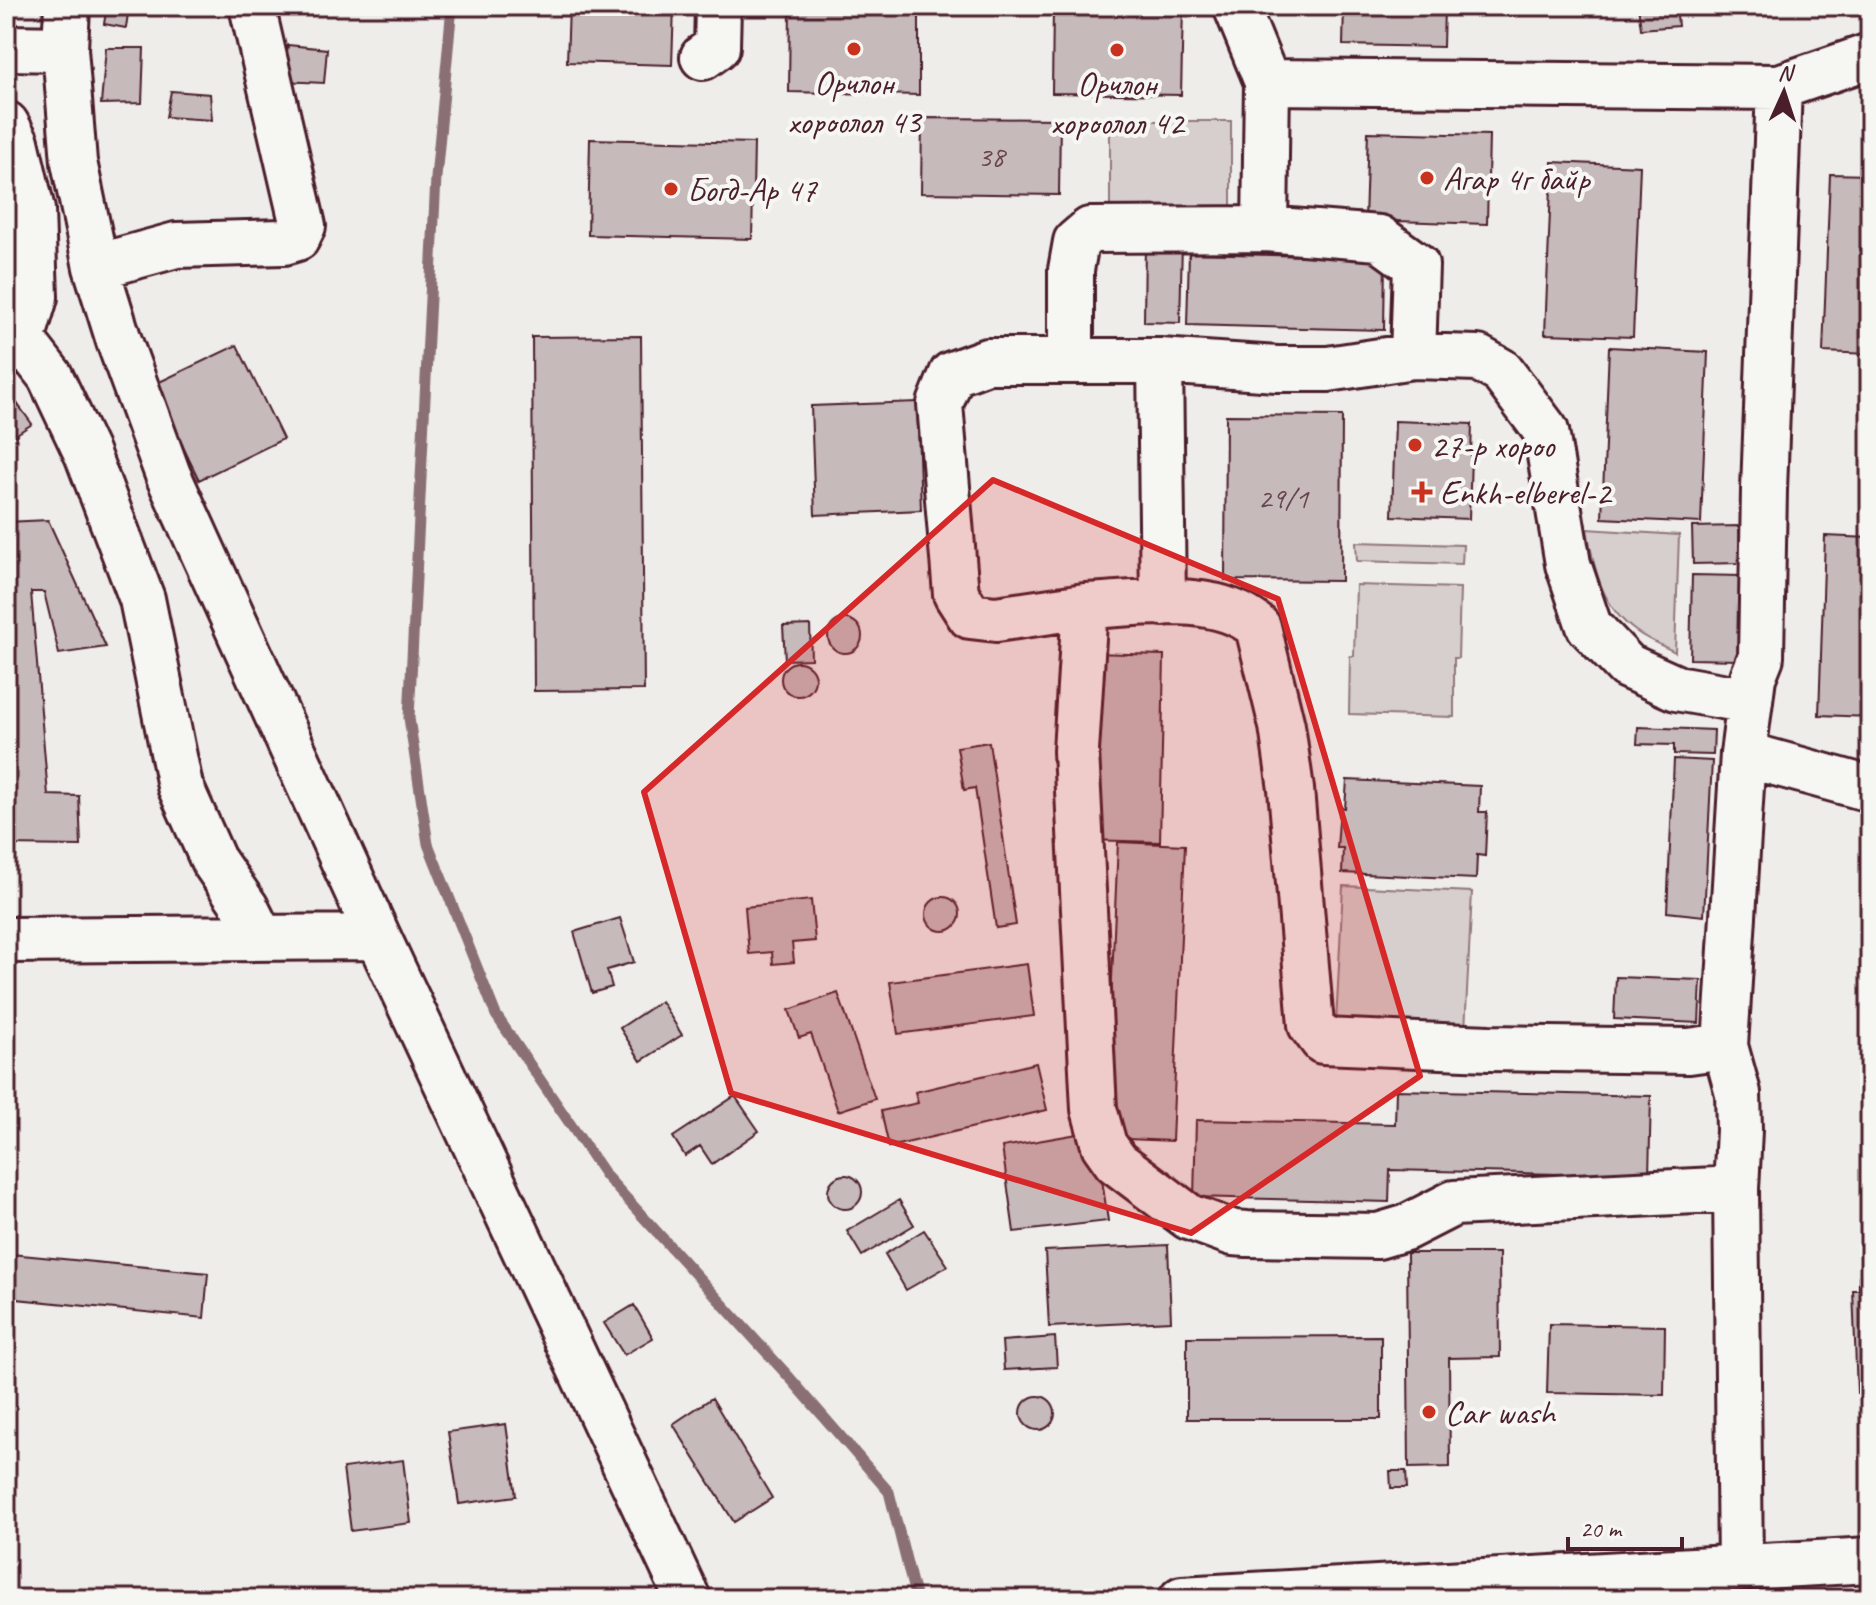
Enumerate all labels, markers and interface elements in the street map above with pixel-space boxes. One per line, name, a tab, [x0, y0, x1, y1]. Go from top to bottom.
marker: Орчлон хороолол 43	[845, 40, 863, 58]
marker: Орчлон хороолол 42	[1108, 41, 1126, 59]
north arrow	[1744, 52, 1824, 132]
text: N	[1777, 59, 1796, 88]
place label: Орчлон хороолол 43	[788, 61, 923, 143]
place label: Орчлон хороолол 42	[1051, 62, 1186, 144]
house number: 38	[978, 137, 1007, 175]
place label: Агар 4г байр	[1443, 157, 1592, 200]
place label: Богд-Ар 47	[687, 168, 818, 211]
marker: Агар 4г байр	[1418, 169, 1436, 187]
marker: Богд-Ар 47	[662, 180, 680, 198]
place label: 27-р хороо	[1431, 424, 1556, 467]
marker: 27-р хороо	[1406, 436, 1424, 454]
place label: Enkh-elberel-2	[1440, 471, 1613, 514]
house number: 29/1	[1258, 479, 1310, 517]
marker: Enkh-elberel-2	[1411, 481, 1433, 503]
place label: Car wash	[1445, 1391, 1557, 1434]
marker: Car wash	[1420, 1403, 1438, 1421]
scale bar	[1568, 1501, 1682, 1551]
text: 20 m	[1580, 1514, 1623, 1544]

